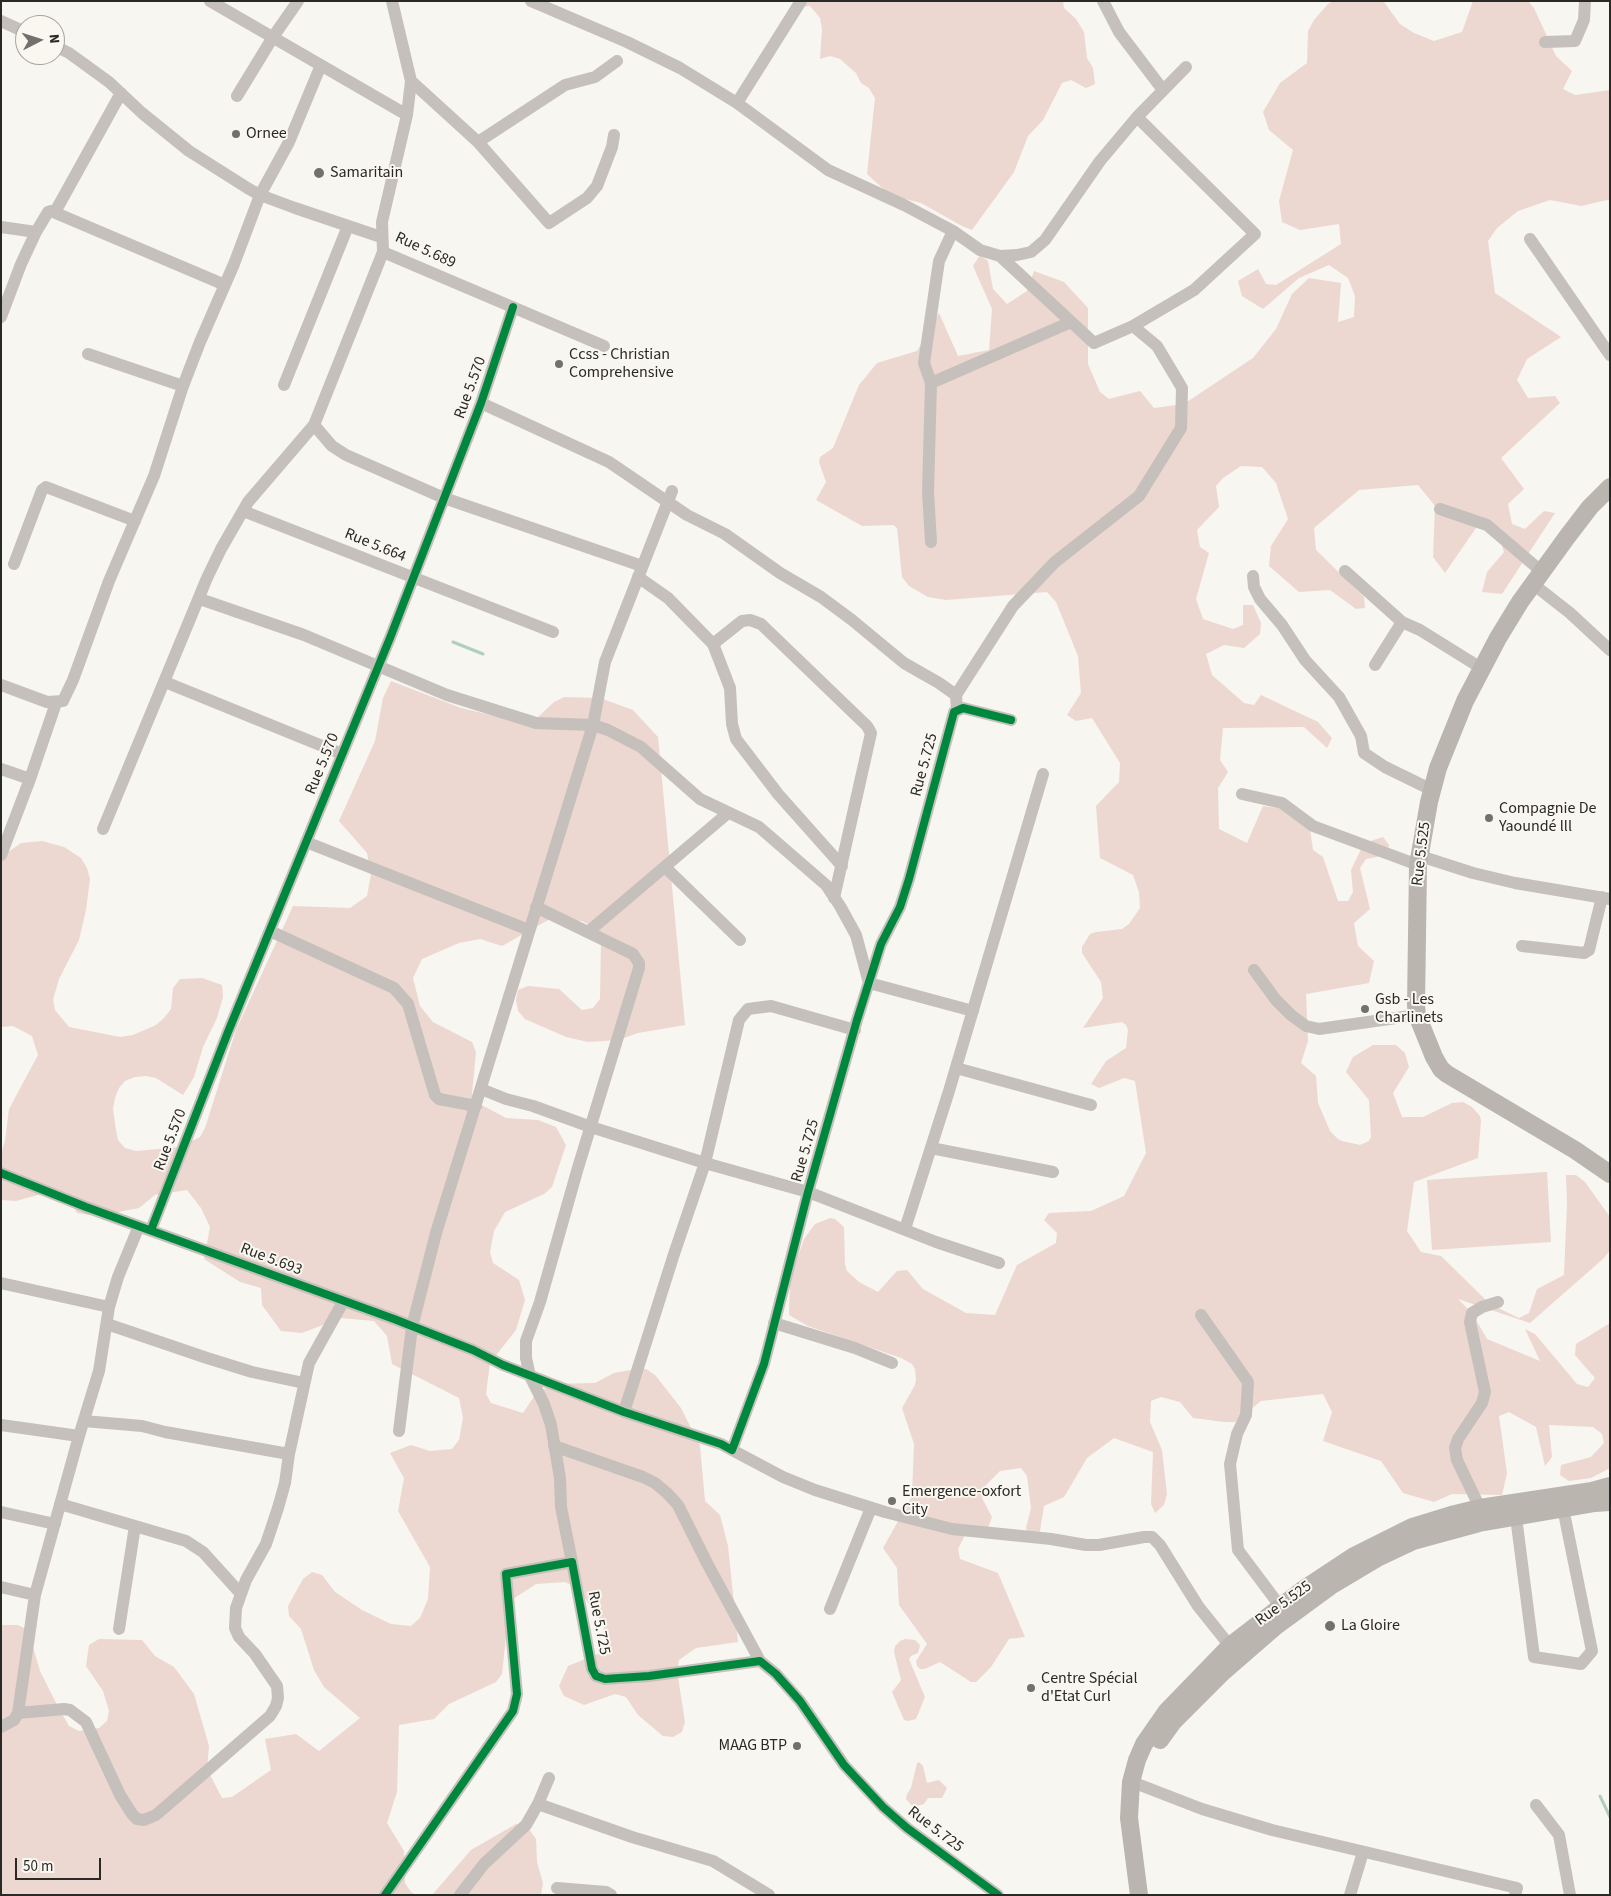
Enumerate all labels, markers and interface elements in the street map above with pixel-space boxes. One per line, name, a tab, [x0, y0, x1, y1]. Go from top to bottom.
north arrow	[15, 15, 65, 65]
text: N	[44, 33, 64, 44]
place label: Ornee	[246, 124, 287, 144]
marker: Ornee	[230, 128, 242, 140]
place label: Samaritain	[330, 163, 403, 183]
marker: Samaritain	[312, 166, 326, 180]
street label: Rue 5.689	[392, 229, 458, 273]
place label: Ccss - Christian Comprehensive	[569, 345, 674, 383]
street label: Rue 5.570	[451, 354, 491, 422]
marker: Ccss - Christian Comprehensive	[553, 358, 565, 370]
street label: Rue 5.664	[341, 525, 409, 567]
street label: Rue 5.570	[302, 730, 344, 798]
street label: Rue 5.725	[907, 731, 943, 799]
place label: Compagnie De Yaoundé lll	[1499, 799, 1596, 837]
marker: Compagnie De Yaoundé lll	[1483, 812, 1495, 824]
street label: Rue 5.525	[1409, 821, 1435, 887]
place label: Gsb - Les Charlinets	[1375, 990, 1443, 1028]
marker: Gsb - Les Charlinets	[1359, 1003, 1371, 1015]
street label: Rue 5.570	[150, 1106, 192, 1174]
street label: Rue 5.725	[788, 1117, 824, 1185]
street label: Rue 5.693	[237, 1239, 305, 1281]
place label: Emergence-oxfort City	[902, 1482, 1021, 1520]
marker: Emergence-oxfort City	[886, 1495, 898, 1507]
street label: Rue 5.525	[1252, 1577, 1316, 1631]
street label: Rue 5.725	[582, 1589, 614, 1657]
place label: La Gloire	[1341, 1616, 1400, 1636]
marker: La Gloire	[1323, 1619, 1337, 1633]
place label: Centre Spécial d'Etat Curl	[1041, 1669, 1137, 1707]
marker: Centre Spécial d'Etat Curl	[1025, 1682, 1037, 1694]
place label: MAAG BTP	[719, 1736, 787, 1756]
marker: MAAG BTP	[791, 1740, 803, 1752]
street label: Rue 5.725	[903, 1803, 967, 1857]
scale bar	[18, 1848, 104, 1880]
text: 50 m	[23, 1856, 53, 1877]

